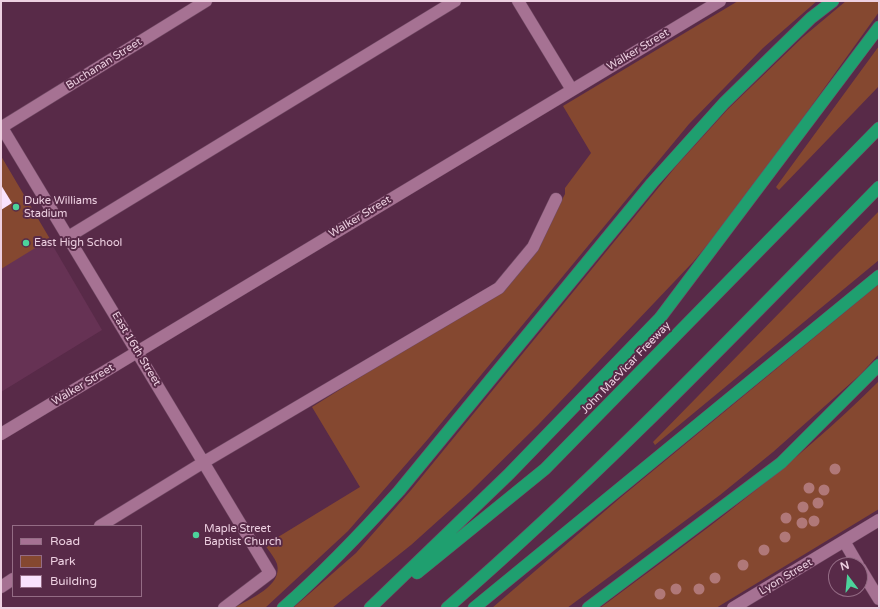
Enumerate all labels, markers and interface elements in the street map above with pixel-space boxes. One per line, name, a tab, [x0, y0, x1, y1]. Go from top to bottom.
street label: Walker Street	[604, 26, 672, 74]
street label: Buchanan Street	[64, 35, 144, 93]
street label: Walker Street	[326, 193, 394, 241]
place label: Duke Williams Stadium	[24, 194, 97, 220]
marker: Duke Williams Stadium	[11, 202, 21, 212]
place label: East High School	[34, 236, 122, 250]
marker: East High School	[21, 238, 31, 248]
street label: East 16th Street	[109, 309, 163, 389]
street label: John MacVicar Freeway	[578, 319, 674, 417]
street label: Walker Street	[49, 361, 117, 409]
place label: Maple Street Baptist Church	[204, 522, 282, 548]
legend	[12, 525, 142, 597]
marker: Maple Street Baptist Church	[191, 530, 201, 540]
text: Road	[50, 534, 80, 548]
text: Park	[50, 554, 76, 568]
street label: Lyon Street	[757, 556, 815, 598]
north arrow	[828, 557, 868, 597]
text: N	[839, 558, 851, 573]
text: Building	[50, 574, 97, 588]

